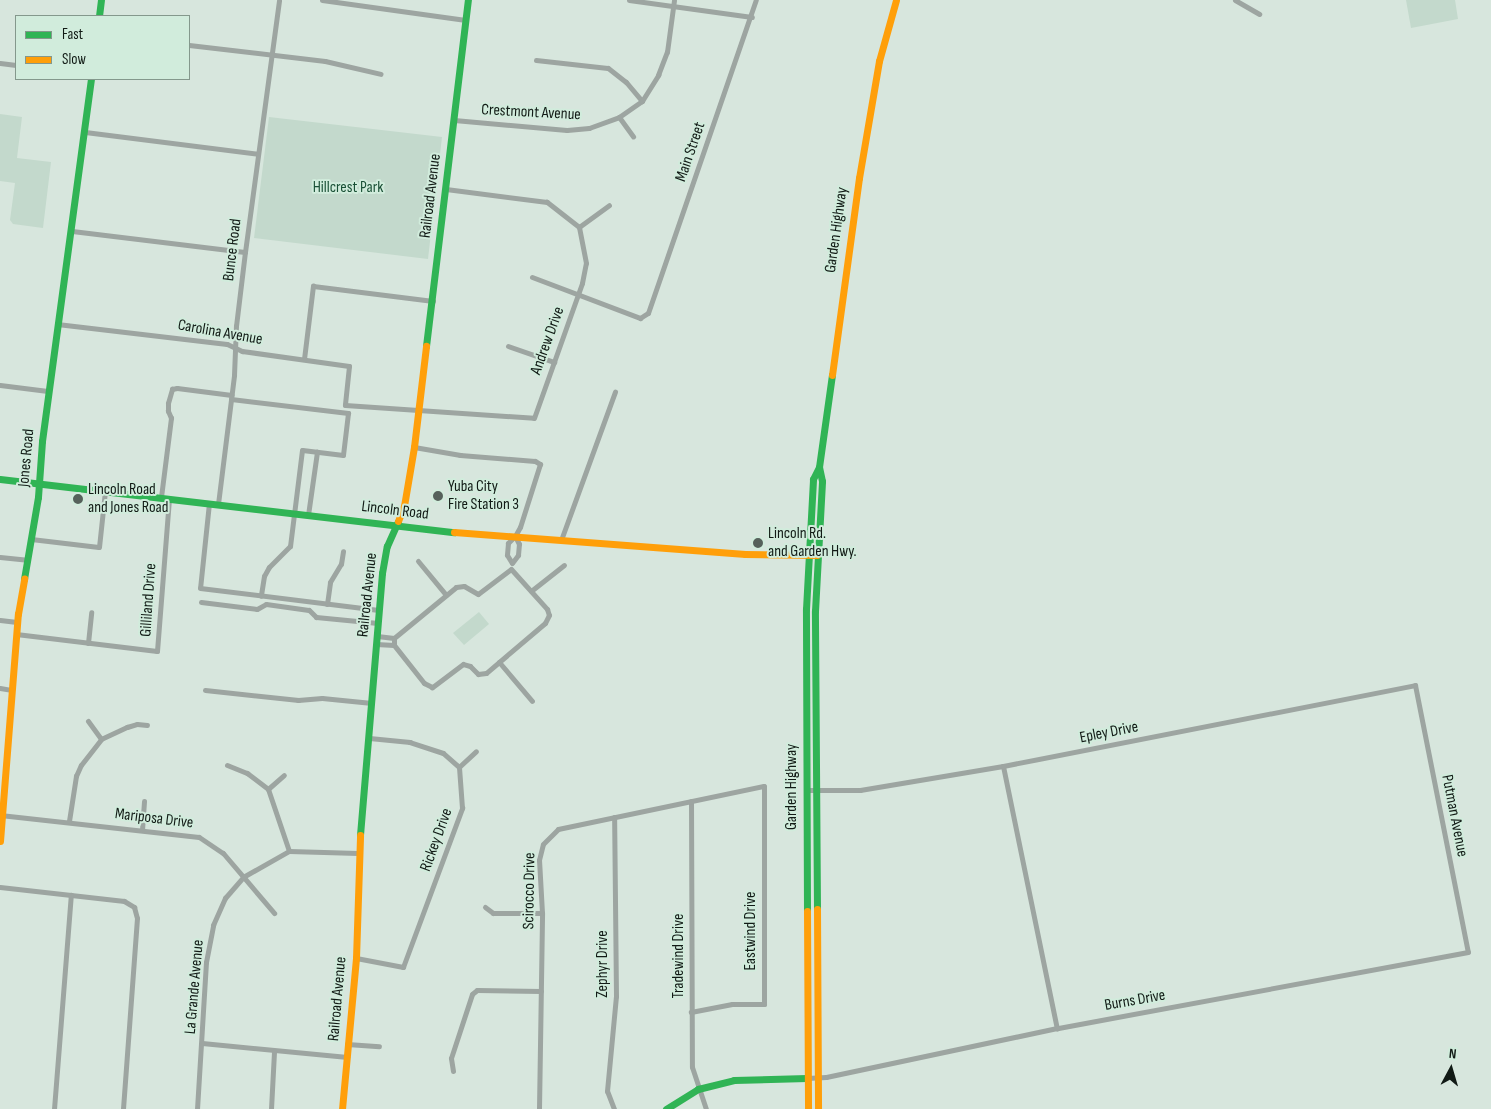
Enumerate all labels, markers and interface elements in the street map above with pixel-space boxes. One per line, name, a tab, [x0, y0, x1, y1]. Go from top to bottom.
legend	[15, 15, 190, 80]
text: Fast	[62, 25, 83, 44]
text: Slow	[62, 50, 86, 69]
street label: Crestmont Avenue	[481, 101, 581, 125]
street label: Main Street	[672, 120, 710, 184]
street label: Railroad Avenue	[416, 153, 446, 239]
park label: Hillcrest Park	[313, 178, 383, 198]
street label: Garden Highway	[821, 186, 853, 274]
street label: Bunce Road	[220, 218, 246, 282]
street label: Andrew Drive	[527, 304, 569, 378]
street label: Carolina Avenue	[176, 316, 264, 350]
street label: Jones Road	[15, 428, 39, 488]
place label: Yuba City Fire Station 3	[448, 477, 519, 515]
place label: Lincoln Road and Jones Road	[88, 480, 168, 518]
marker: Yuba City Fire Station 3	[432, 490, 444, 502]
marker: Lincoln Road and Jones Road	[72, 493, 84, 505]
street label: Lincoln Road	[360, 497, 430, 525]
place label: Lincoln Rd. and Garden Hwy.	[768, 524, 856, 562]
marker: Lincoln Rd. and Garden Hwy.	[752, 537, 764, 549]
street label: Railroad Avenue	[354, 552, 382, 638]
street label: Gilliland Drive	[137, 563, 161, 637]
street label: Epley Drive	[1078, 718, 1140, 748]
street label: Garden Highway	[782, 744, 802, 830]
street label: Putman Avenue	[1437, 773, 1471, 859]
street label: Mariposa Drive	[114, 805, 194, 833]
street label: Rickey Drive	[417, 806, 457, 874]
street label: Scirocco Drive	[520, 852, 540, 930]
street label: Eastwind Drive	[741, 891, 761, 971]
street label: Tradewind Drive	[669, 914, 689, 998]
street label: Zephyr Drive	[593, 930, 613, 998]
street label: La Grande Avenue	[181, 939, 209, 1035]
street label: Railroad Avenue	[325, 956, 351, 1042]
street label: Burns Drive	[1103, 986, 1167, 1016]
north arrow	[1426, 1044, 1476, 1094]
text: N	[1448, 1045, 1457, 1062]

